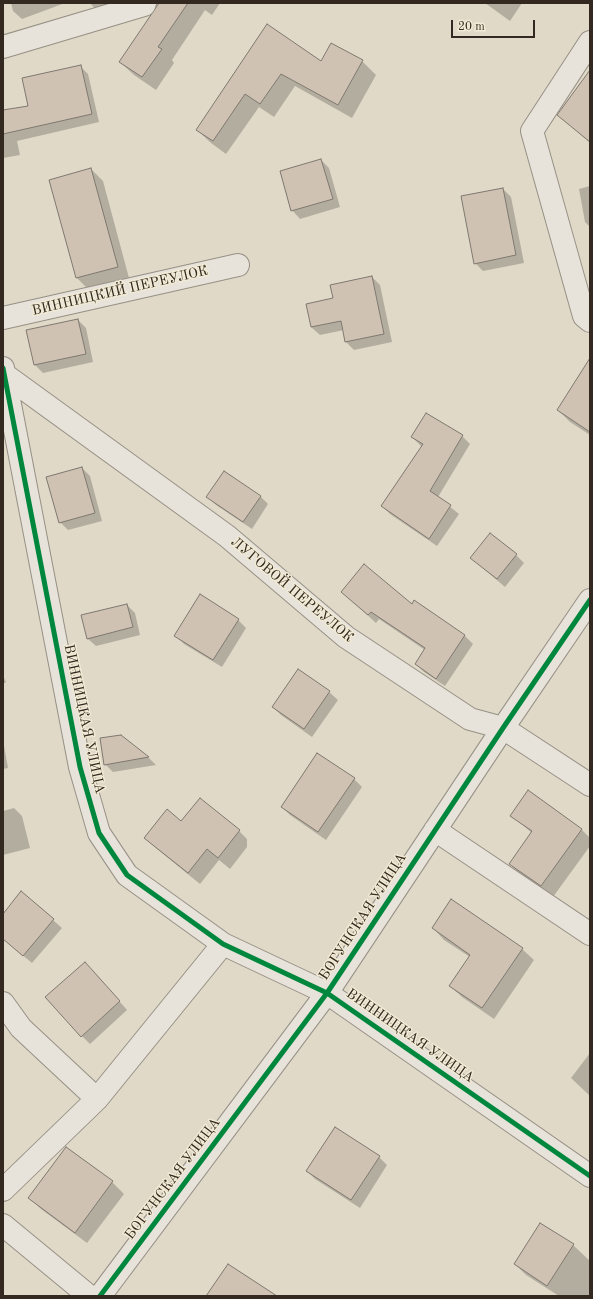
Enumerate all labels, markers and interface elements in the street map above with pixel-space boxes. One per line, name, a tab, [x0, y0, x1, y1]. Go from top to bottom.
scale bar	[453, 12, 537, 38]
text: 20 m	[458, 21, 485, 33]
street label: ВИННИЦКИЙ ПЕРЕУЛОК	[30, 263, 210, 319]
street label: ЛУГОВОЙ ПЕРЕУЛОК	[227, 534, 357, 646]
street label: ВИННИЦКАЯ УЛИЦА	[60, 643, 108, 795]
street label: БОГУНСКАЯ УЛИЦА	[316, 850, 410, 984]
street label: ВИННИЦКАЯ УЛИЦА	[343, 985, 477, 1087]
street label: БОГУНСКАЯ УЛИЦА	[122, 1115, 224, 1243]

